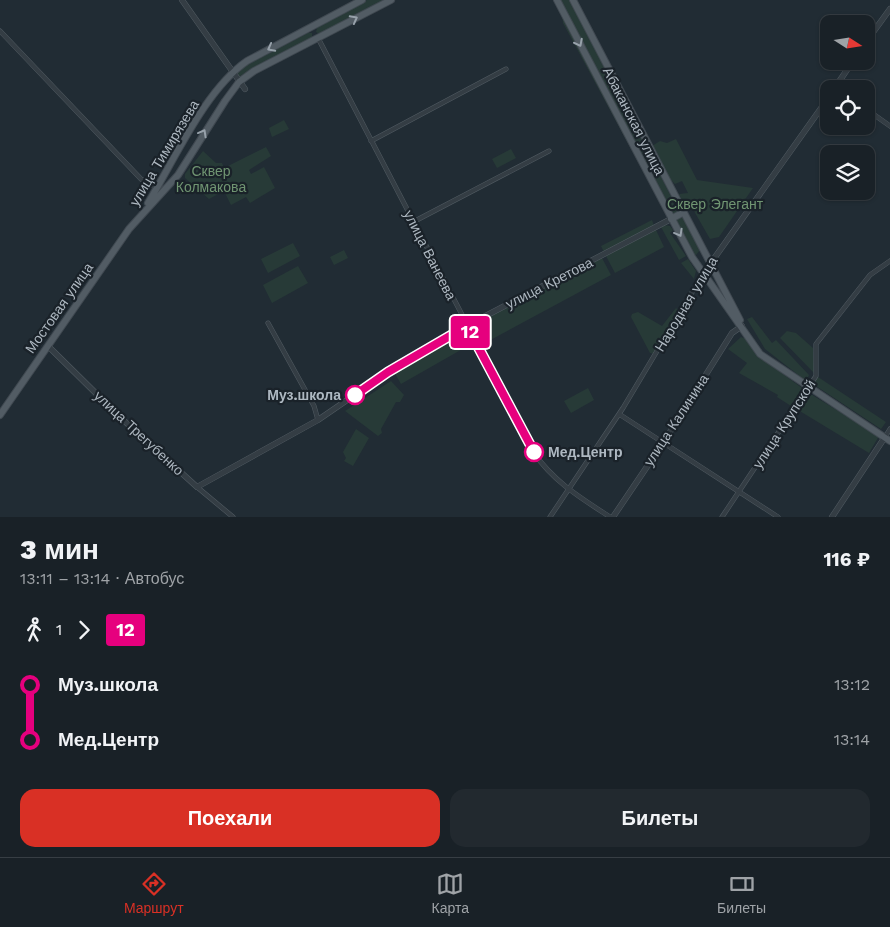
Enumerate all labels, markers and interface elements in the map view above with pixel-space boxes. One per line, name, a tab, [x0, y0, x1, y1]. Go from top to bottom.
one-way arrow	[349, 15, 358, 25]
north arrow	[820, 15, 875, 70]
map controls	[820, 15, 875, 200]
one-way arrow	[573, 38, 583, 47]
one-way arrow	[267, 42, 276, 52]
street label: Абаканская улица	[600, 64, 668, 178]
button: locate	[820, 80, 875, 135]
street label: улица Тимирязева	[126, 97, 202, 209]
one-way arrow	[197, 130, 207, 139]
button: layers	[820, 145, 875, 200]
park label: Сквер Колмакова	[176, 163, 246, 195]
park label: Сквер Элегант	[667, 196, 764, 212]
street label: улица Ванеева	[400, 207, 460, 303]
one-way arrow	[673, 228, 683, 237]
street label: улица Кретова	[503, 254, 595, 312]
street label: Народная улица	[651, 254, 721, 354]
street label: Мостовая улица	[22, 260, 96, 356]
line badge: 12	[448, 316, 492, 348]
text: 12	[461, 321, 479, 342]
street label: улица Калинина	[640, 371, 712, 469]
street label: улица Крупской	[749, 377, 819, 471]
marker: Муз.школа	[345, 385, 365, 405]
street label: улица Трегубенко	[91, 387, 187, 479]
place label: Муз.школа	[267, 387, 341, 403]
marker: Мед.Центр	[524, 442, 544, 462]
place label: Мед.Центр	[548, 444, 622, 460]
text: 3 мин	[20, 533, 99, 566]
text: 116 ₽	[823, 548, 870, 571]
text: 13:11 – 13:14 · Автобус	[20, 569, 184, 588]
icon: walk	[20, 616, 48, 644]
icon: forward	[70, 616, 98, 644]
text: 12	[116, 619, 135, 640]
text: 1	[56, 620, 62, 639]
text: Муз.школа	[58, 673, 158, 696]
text: 13:12	[834, 675, 870, 694]
text: Мед.Центр	[58, 728, 159, 751]
text: 13:14	[834, 730, 870, 749]
button: Поехали	[20, 789, 440, 847]
button: Билеты	[450, 789, 870, 847]
tab: Маршрут	[124, 870, 184, 916]
tab: Карта	[432, 870, 469, 916]
tab: Билеты	[717, 870, 766, 916]

